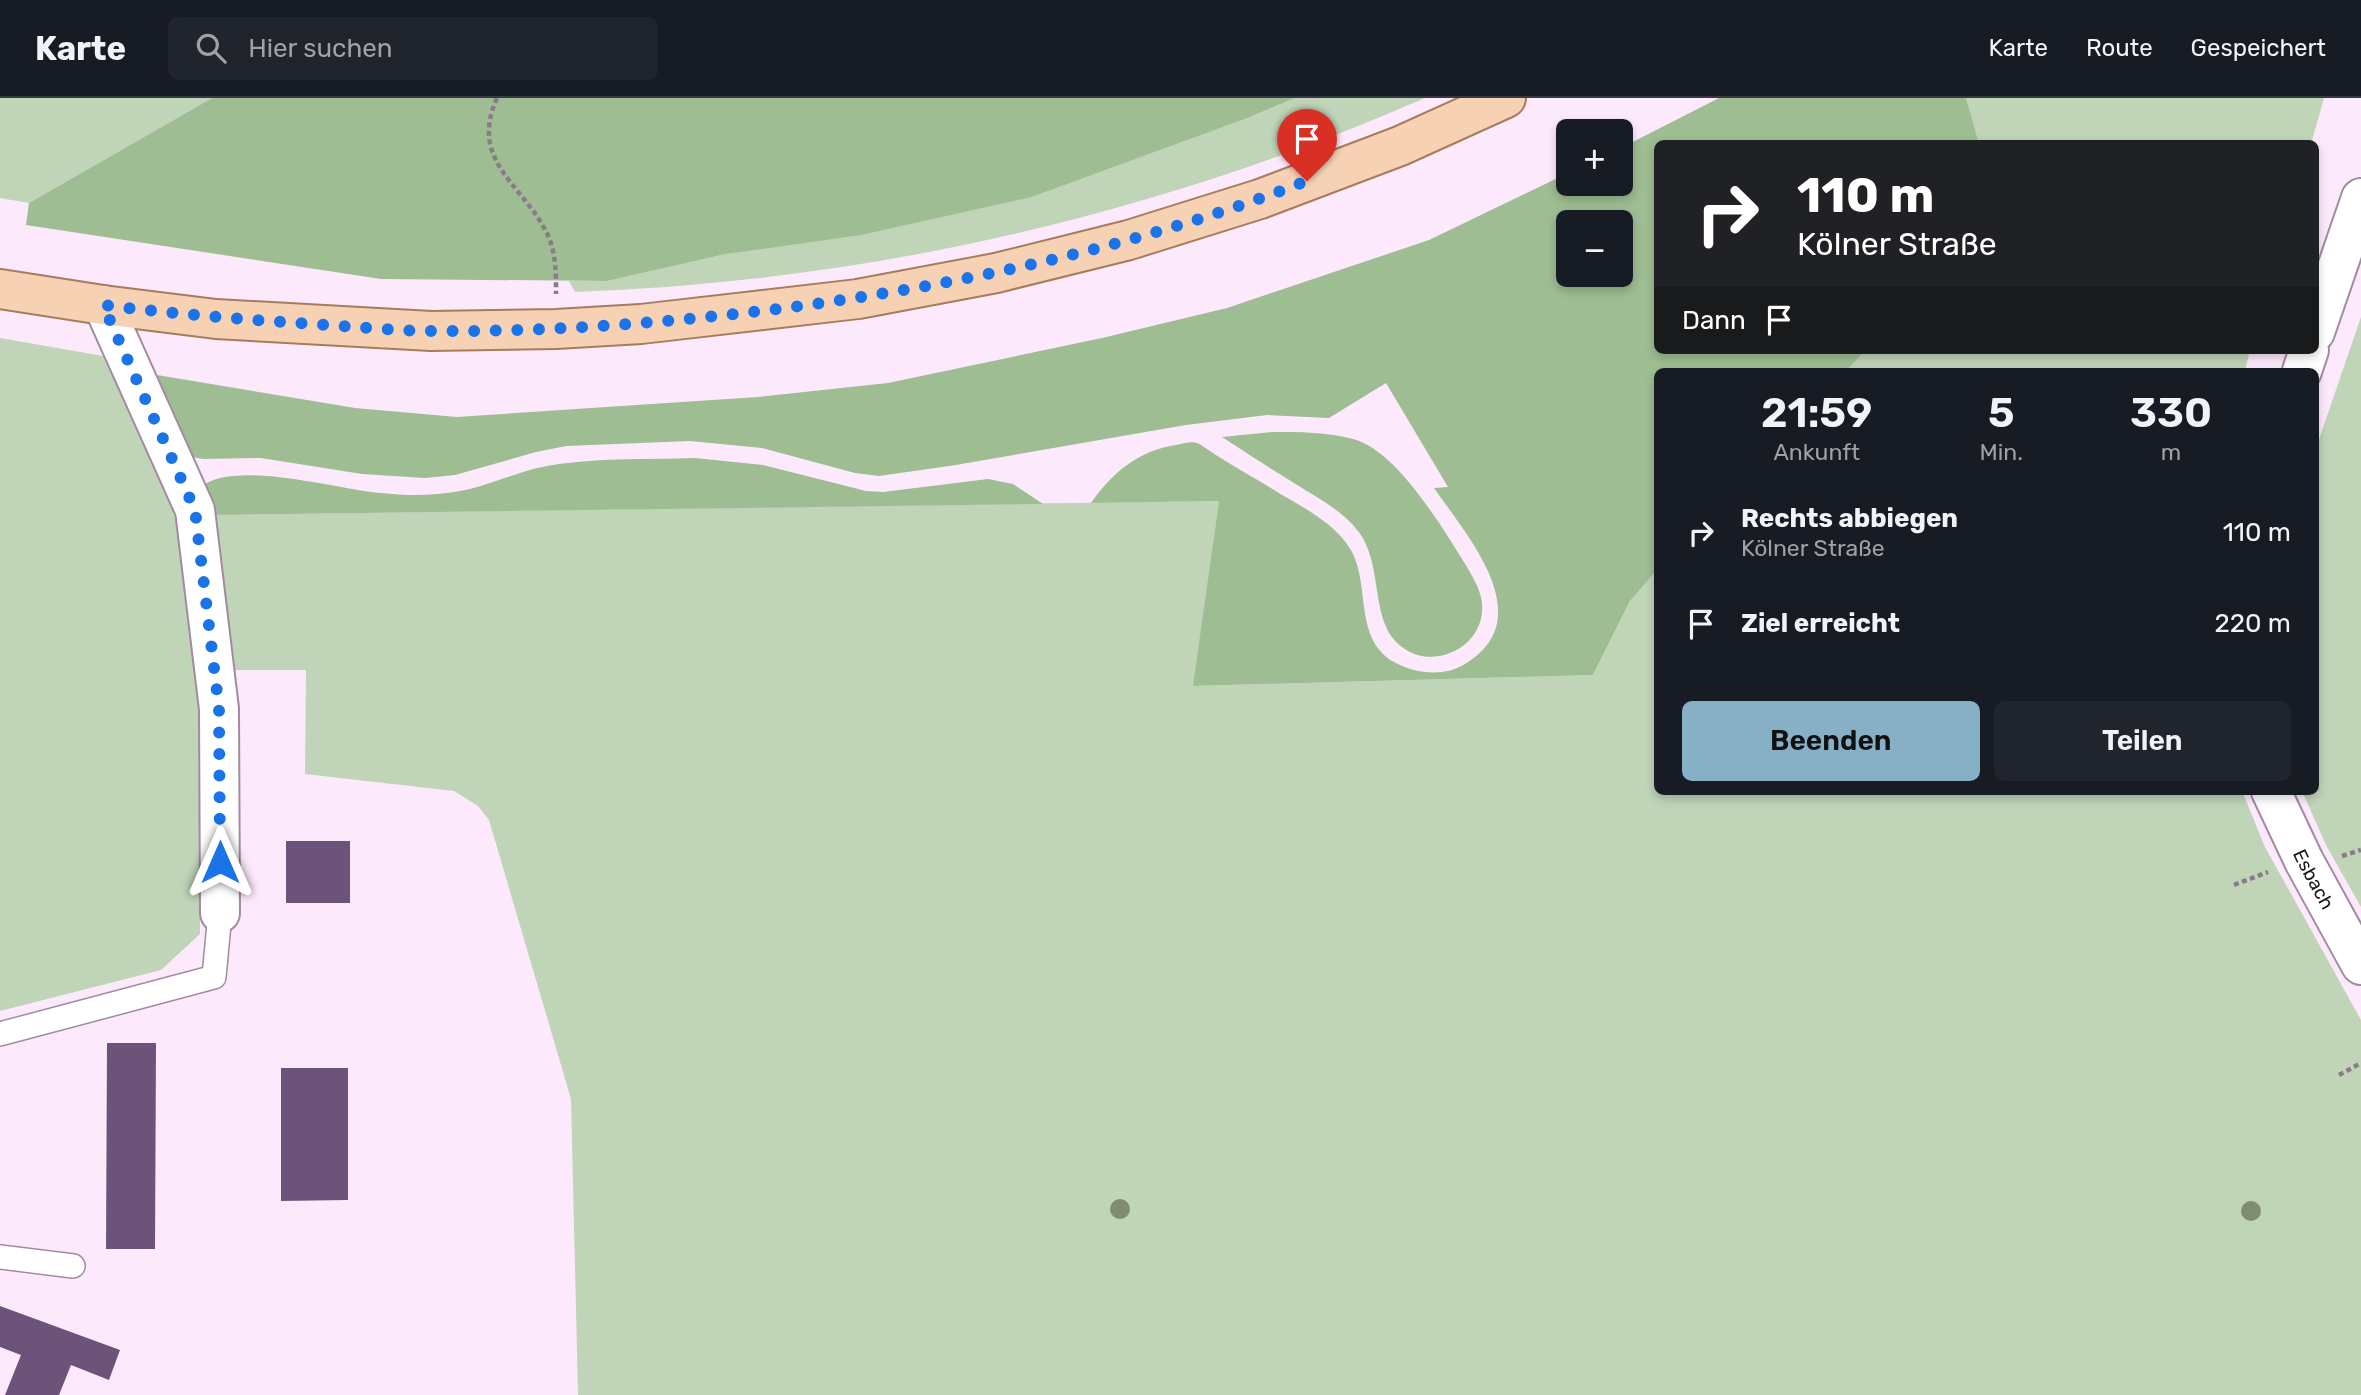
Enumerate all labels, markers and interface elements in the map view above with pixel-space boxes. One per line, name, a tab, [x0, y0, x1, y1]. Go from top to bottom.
search box	[168, 17, 658, 80]
text: Karte	[35, 29, 126, 68]
icon: search	[192, 29, 230, 67]
text: Hier suchen	[248, 33, 393, 64]
text: Karte	[1989, 34, 2048, 62]
text: Route	[2086, 34, 2153, 62]
text: Gespeichert	[2191, 34, 2326, 62]
pin	[1277, 109, 1337, 181]
map controls	[1556, 119, 1633, 287]
button: +	[1556, 119, 1633, 196]
icon: arrive	[1288, 120, 1326, 158]
text: 110 m	[1797, 166, 1934, 224]
icon: right	[1682, 168, 1773, 259]
button: −	[1556, 210, 1633, 287]
text: Kölner Straße	[1797, 225, 1997, 263]
icon: arrive	[1760, 301, 1798, 339]
text: Dann	[1682, 305, 1746, 336]
text: 21:59	[1761, 388, 1873, 438]
text: 5	[1988, 388, 2014, 438]
text: 330	[2130, 388, 2212, 438]
text: Ankunft	[1773, 438, 1860, 466]
text: Min.	[1979, 438, 2023, 466]
text: m	[2161, 438, 2181, 466]
text: Rechts abbiegen	[1741, 503, 1958, 534]
icon: right	[1682, 514, 1720, 552]
text: 110 m	[2223, 517, 2291, 548]
text: Kölner Straße	[1741, 534, 1885, 562]
icon: arrive	[1682, 605, 1720, 643]
text: Ziel erreicht	[1741, 608, 1900, 639]
text: 220 m	[2214, 608, 2291, 639]
button: Beenden	[1682, 701, 1980, 781]
button: Teilen	[1994, 701, 2291, 781]
position arrow	[183, 825, 257, 899]
street label: Esbach	[2289, 845, 2340, 913]

